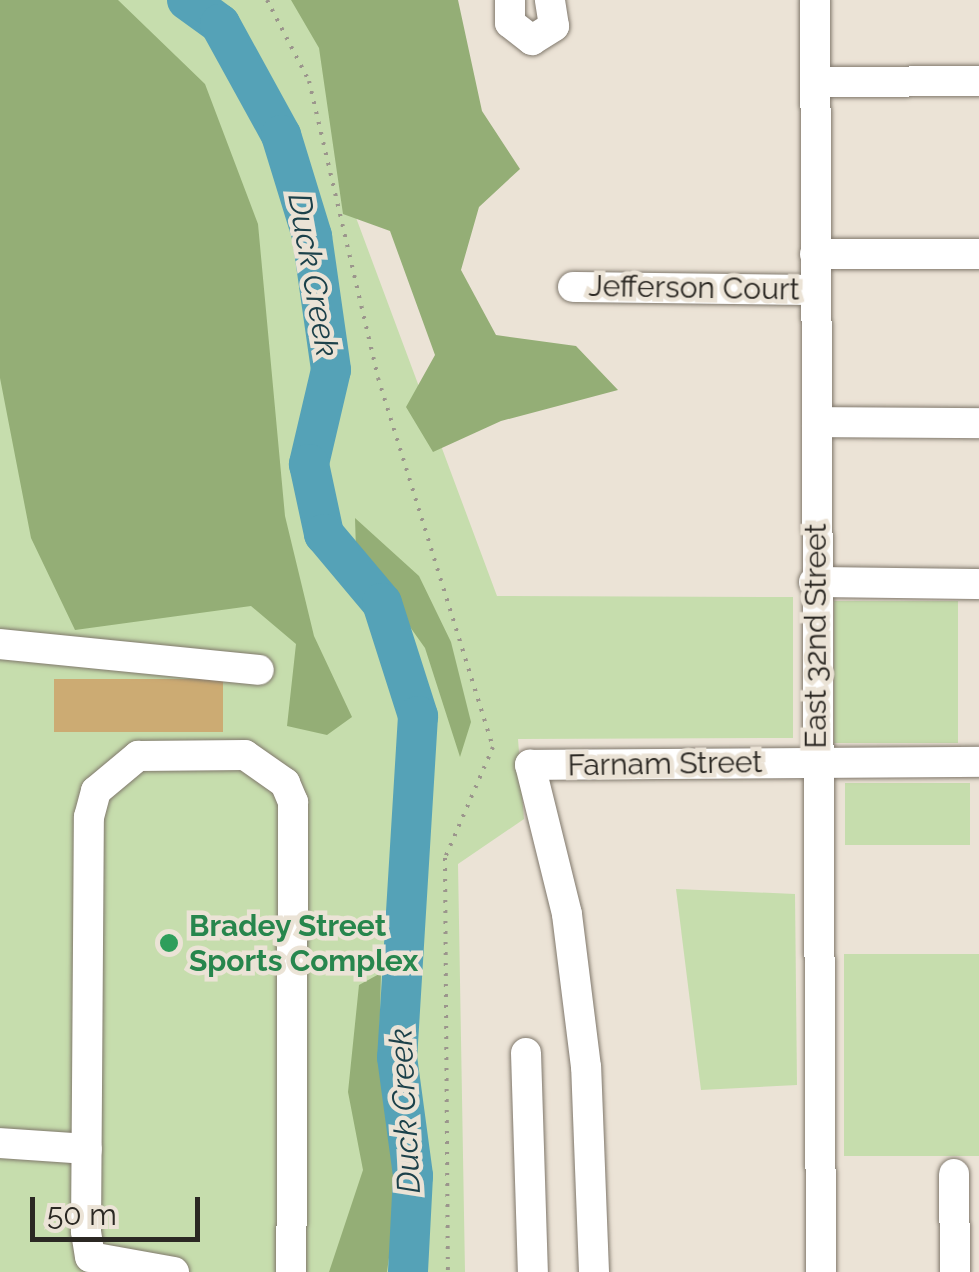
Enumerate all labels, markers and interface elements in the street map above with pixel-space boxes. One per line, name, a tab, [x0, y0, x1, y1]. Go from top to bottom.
water label: Duck Creek	[280, 190, 346, 360]
street label: Jefferson Court	[588, 268, 800, 308]
street label: East 32nd Street	[798, 523, 834, 749]
street label: Farnam Street	[567, 744, 763, 784]
place label: Bradey Street Sports Complex	[189, 908, 418, 978]
marker: Bradey Street Sports Complex	[158, 932, 180, 954]
water label: Duck Creek	[382, 1028, 428, 1194]
scale bar	[35, 1177, 205, 1239]
text: 50 m	[47, 1197, 117, 1232]

